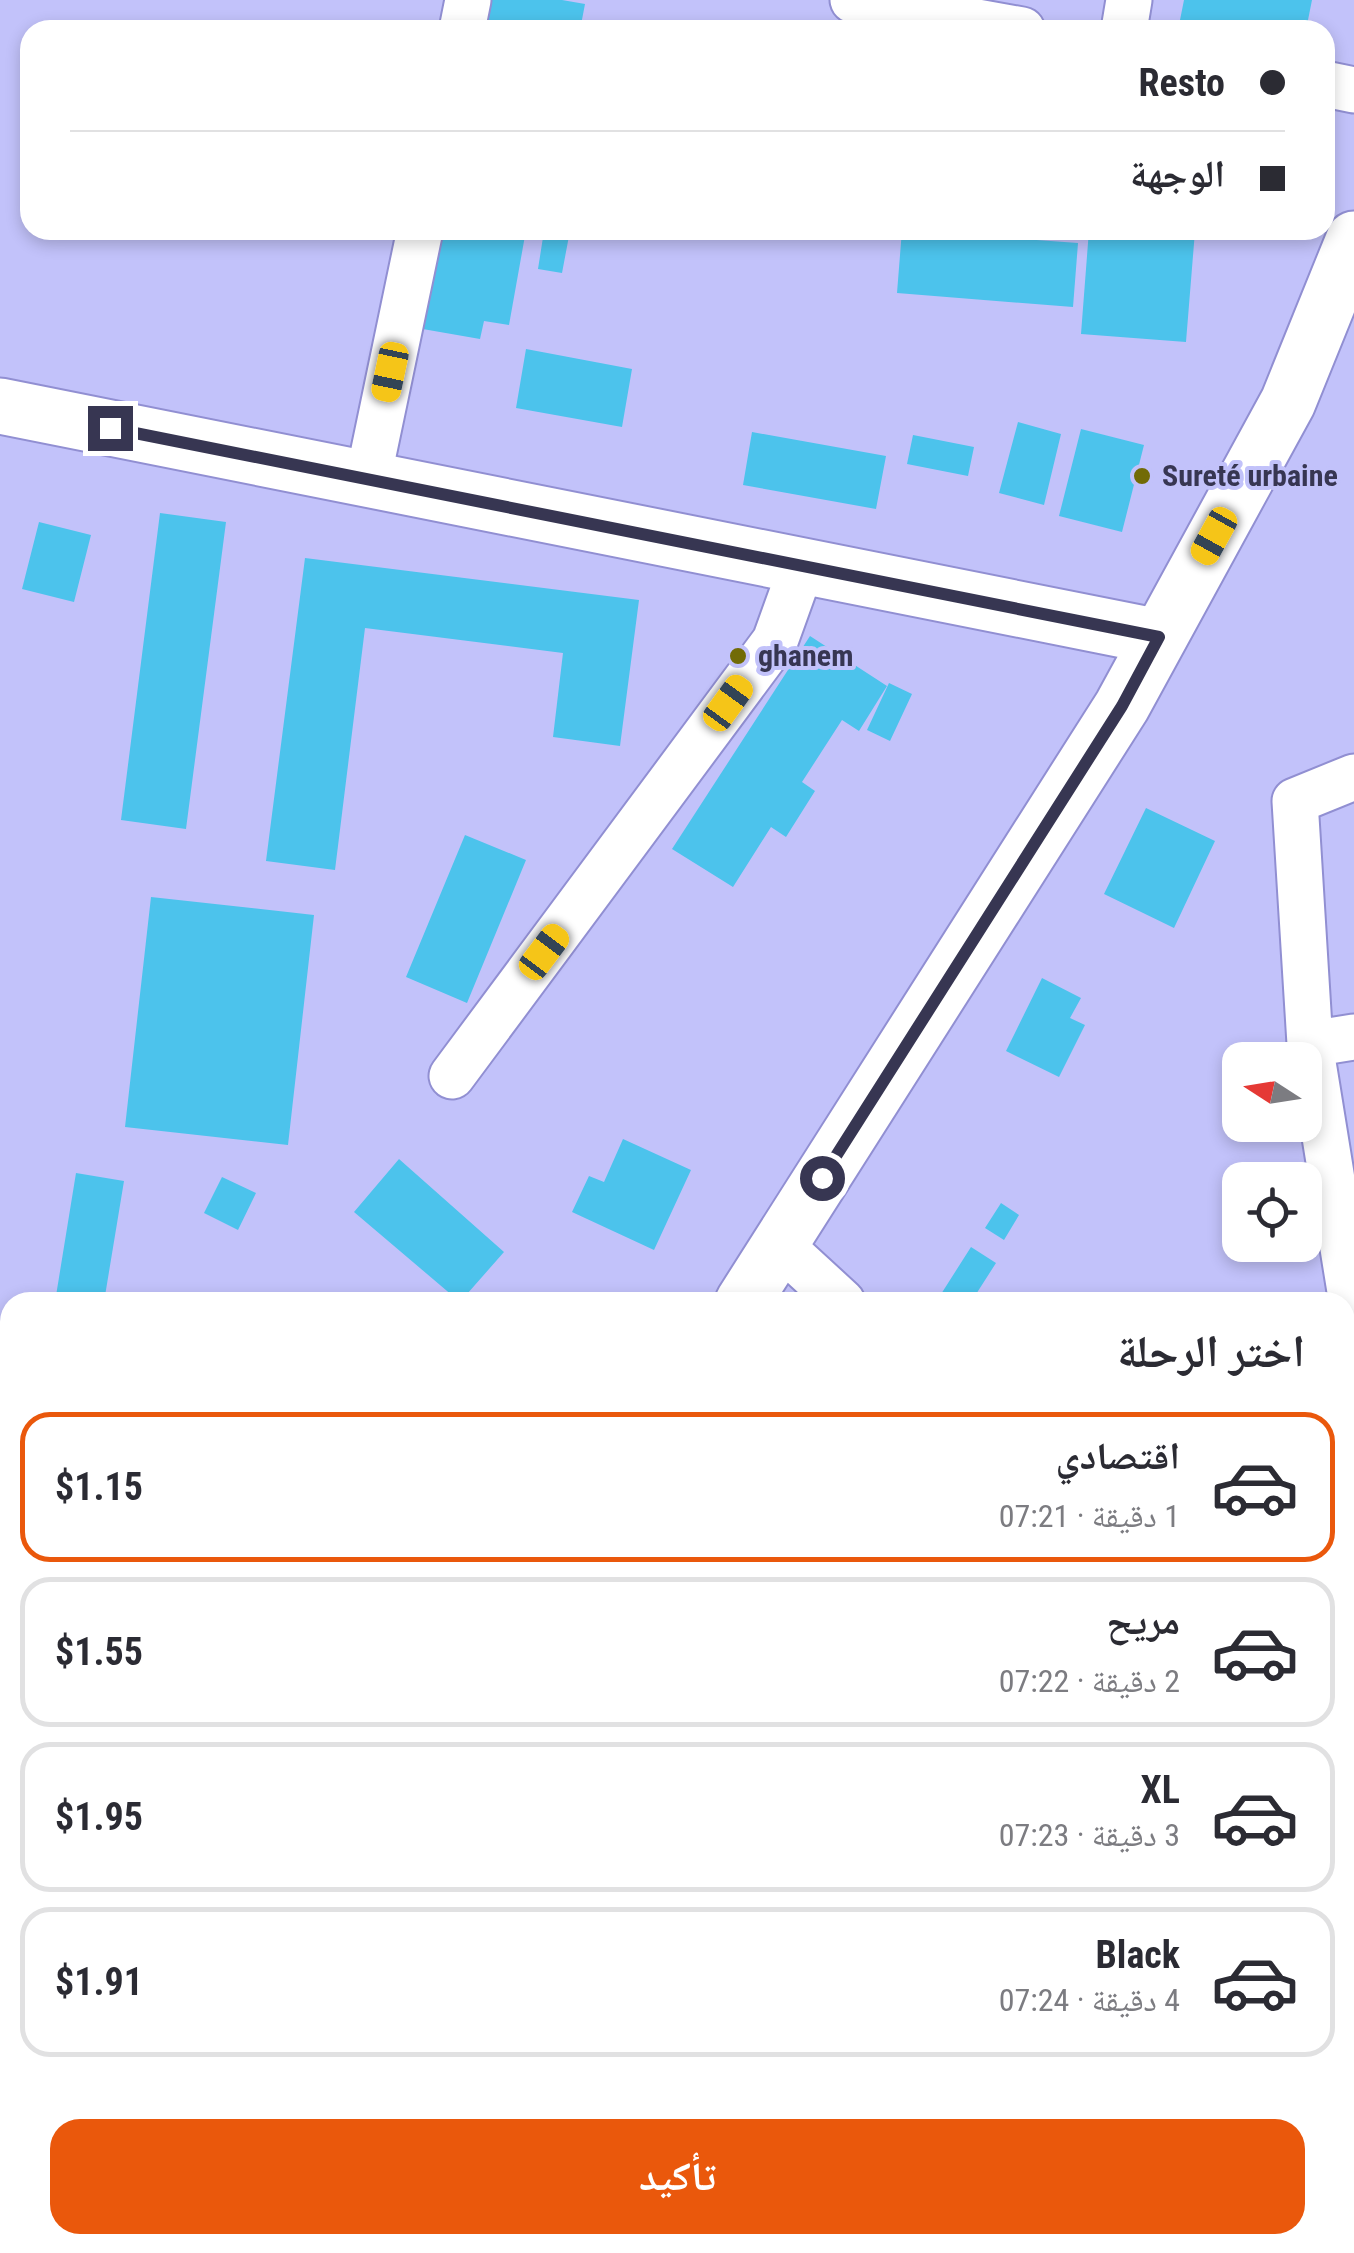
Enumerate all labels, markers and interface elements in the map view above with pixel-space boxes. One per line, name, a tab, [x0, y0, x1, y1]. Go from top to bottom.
text: Resto	[1139, 61, 1225, 105]
text: الوجهة	[1130, 152, 1225, 196]
car	[369, 340, 411, 404]
route end	[88, 406, 133, 451]
place label: Sureté urbaine	[1162, 458, 1338, 493]
marker: Sureté urbaine	[1131, 465, 1153, 487]
car	[1186, 502, 1242, 570]
place label: ghanem	[758, 638, 853, 673]
marker: ghanem	[727, 645, 749, 667]
car	[698, 670, 758, 736]
car	[514, 919, 574, 985]
north arrow	[1222, 1042, 1322, 1142]
map controls	[1222, 1042, 1322, 1262]
route start	[800, 1156, 845, 1201]
button: locate	[1222, 1162, 1322, 1262]
text: اختر الرحلة	[1117, 1325, 1305, 1378]
text: اقتصادي	[1056, 1434, 1180, 1478]
icon: car	[1210, 1442, 1300, 1532]
text: $1.15	[55, 1465, 143, 1509]
text: 1 دقيقة · 07:21	[999, 1497, 1180, 1535]
text: مريح	[1106, 1599, 1180, 1643]
icon: car	[1210, 1607, 1300, 1697]
text: $1.55	[55, 1630, 143, 1674]
text: 2 دقيقة · 07:22	[999, 1662, 1180, 1700]
text: XL	[1141, 1768, 1180, 1812]
icon: car	[1210, 1772, 1300, 1862]
text: $1.95	[55, 1795, 143, 1839]
text: 3 دقيقة · 07:23	[999, 1816, 1180, 1854]
text: Black	[1096, 1933, 1180, 1977]
icon: car	[1210, 1937, 1300, 2027]
text: $1.91	[55, 1960, 143, 2004]
text: 4 دقيقة · 07:24	[999, 1981, 1180, 2019]
button: تأكيد	[50, 2119, 1305, 2234]

